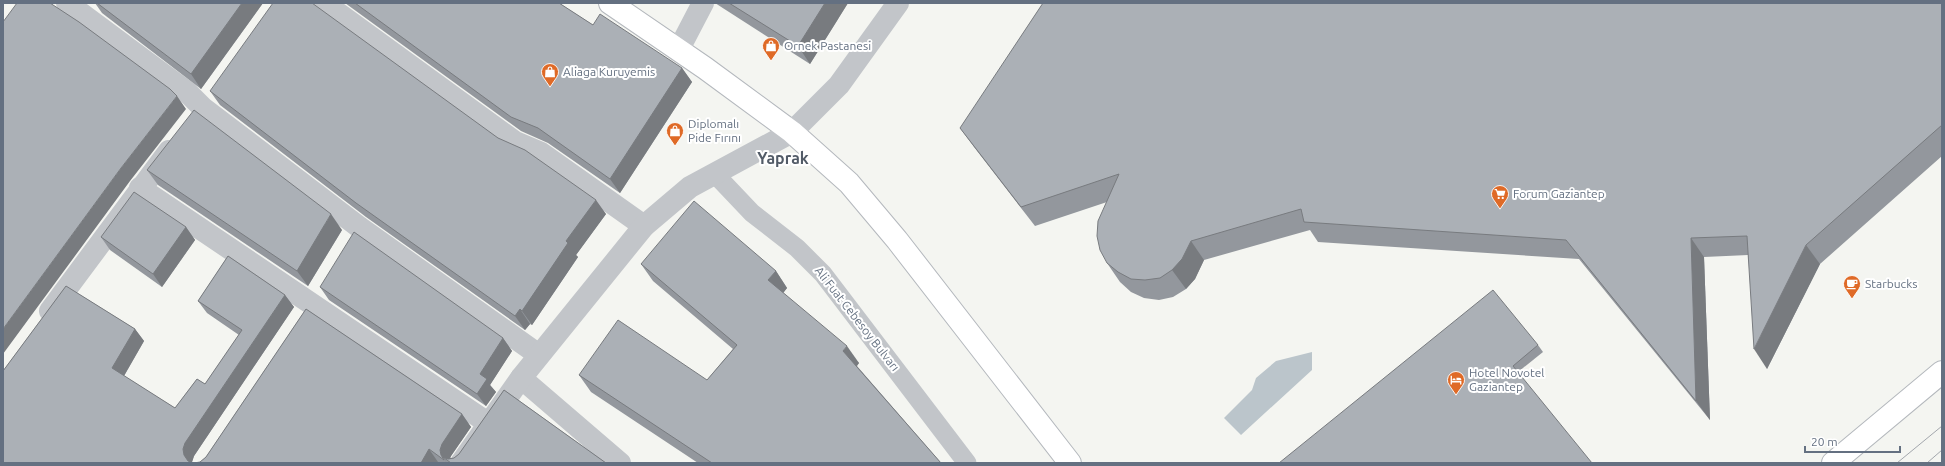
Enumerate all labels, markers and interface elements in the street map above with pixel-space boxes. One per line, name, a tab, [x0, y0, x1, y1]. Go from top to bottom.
shop icon: Ornek Pastanesi	[761, 36, 781, 61]
place label: Ornek Pastanesi	[784, 39, 871, 52]
shop icon: Aliaga Kuruyemis	[540, 62, 560, 87]
place label: Aliaga Kuruyemis	[563, 65, 655, 78]
place label: Diplomalı Pide Fırını	[688, 117, 741, 144]
shop icon: Diplomalı Pide Fırını	[665, 121, 685, 146]
district label: Yaprak	[757, 149, 809, 167]
supermarket icon: Forum Gaziantep	[1490, 184, 1510, 209]
place label: Forum Gaziantep	[1513, 187, 1605, 200]
street label: Ali Fuat Cebesoy Bulvarı	[813, 264, 902, 373]
cafe icon: Starbucks	[1842, 274, 1862, 299]
place label: Starbucks	[1865, 277, 1917, 290]
place label: Hotel Novotel Gaziantep	[1469, 366, 1544, 393]
hotel icon: Hotel Novotel Gaziantep	[1446, 370, 1466, 395]
scale bar	[1805, 428, 1900, 454]
text: 20 m	[1811, 435, 1838, 448]

